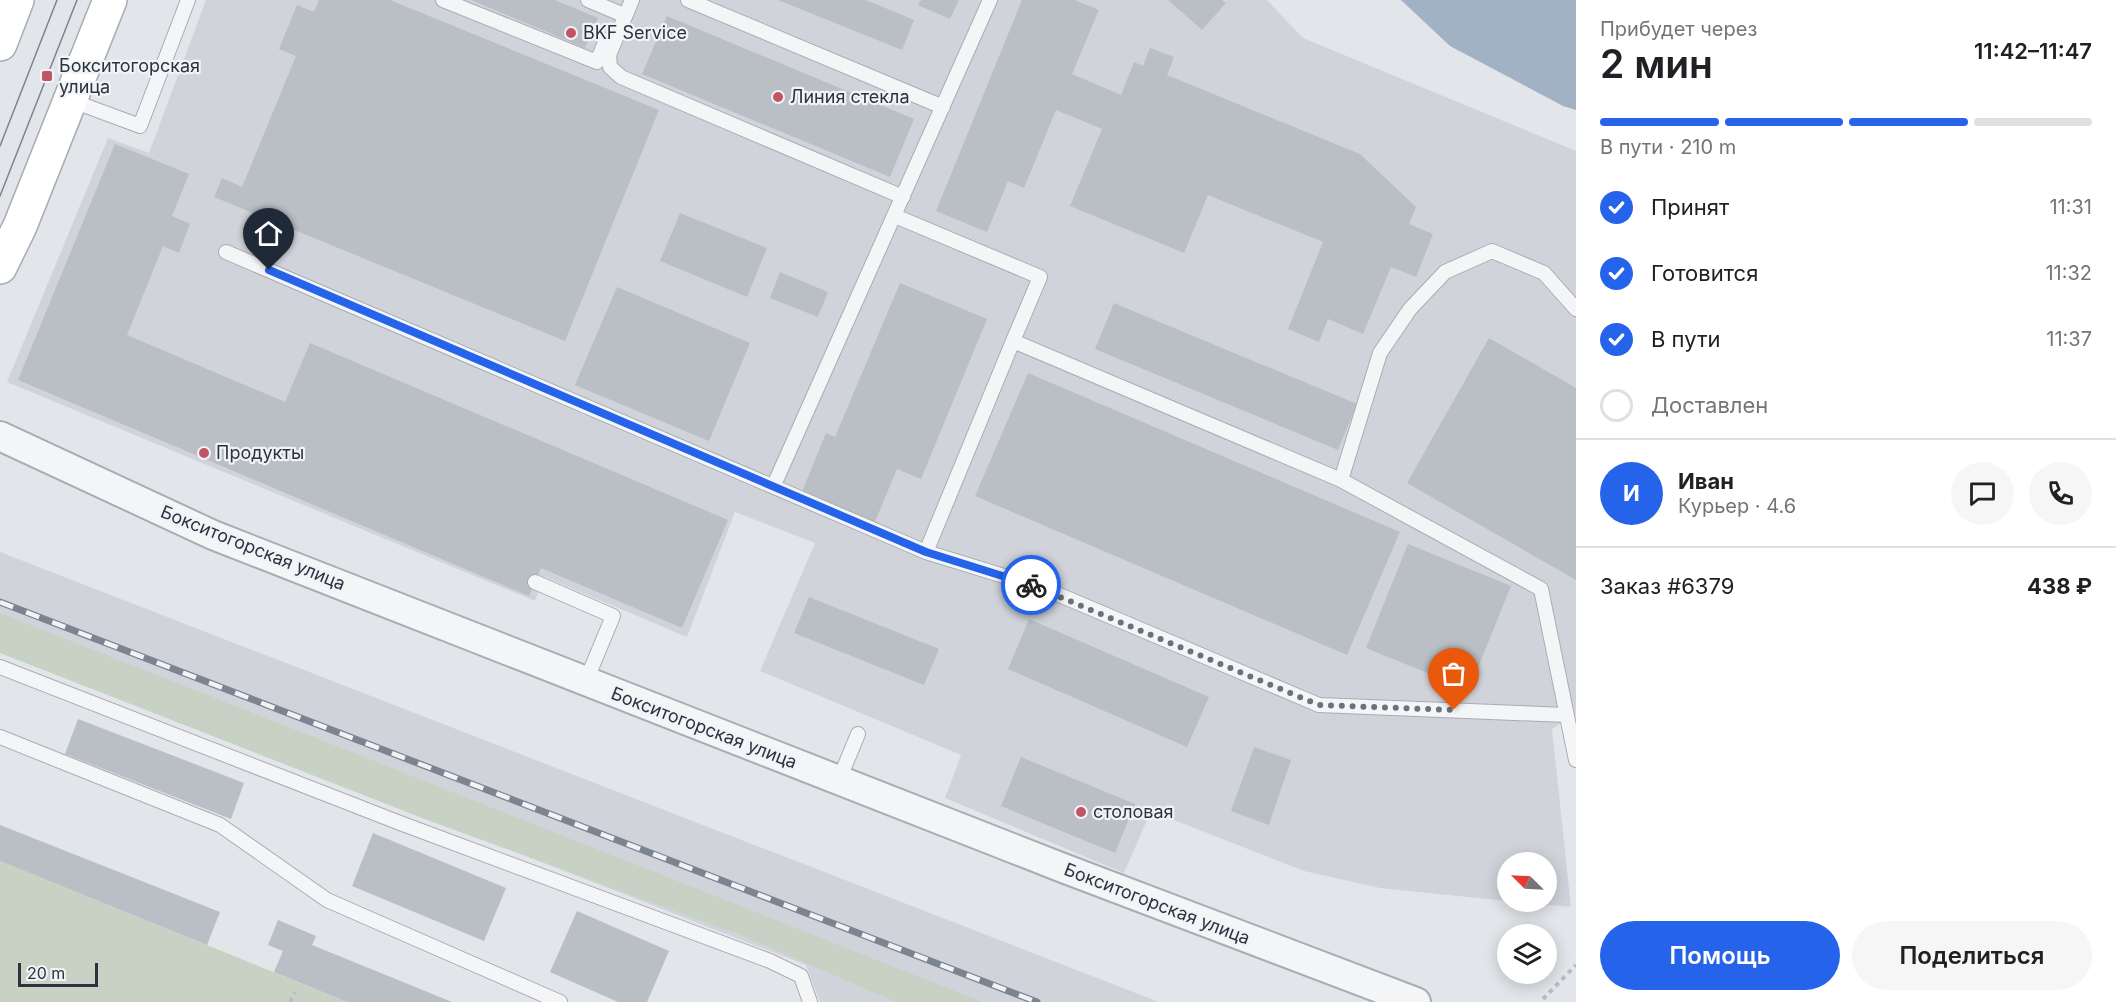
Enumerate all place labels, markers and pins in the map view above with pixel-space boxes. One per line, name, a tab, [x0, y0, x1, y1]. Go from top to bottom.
place label: BKF Service	[583, 22, 687, 43]
marker: BKF Service	[564, 26, 578, 40]
place label: Бокситогорская улица	[59, 55, 200, 97]
marker: Бокситогорская улица	[40, 69, 54, 83]
place label: Линия стекла	[790, 86, 910, 107]
marker: Линия стекла	[771, 90, 785, 104]
pin	[243, 208, 294, 270]
place label: Продукты	[216, 442, 304, 463]
marker: Продукты	[197, 446, 211, 460]
pin	[1428, 648, 1479, 710]
place label: столовая	[1093, 801, 1174, 822]
marker: столовая	[1074, 805, 1088, 819]

